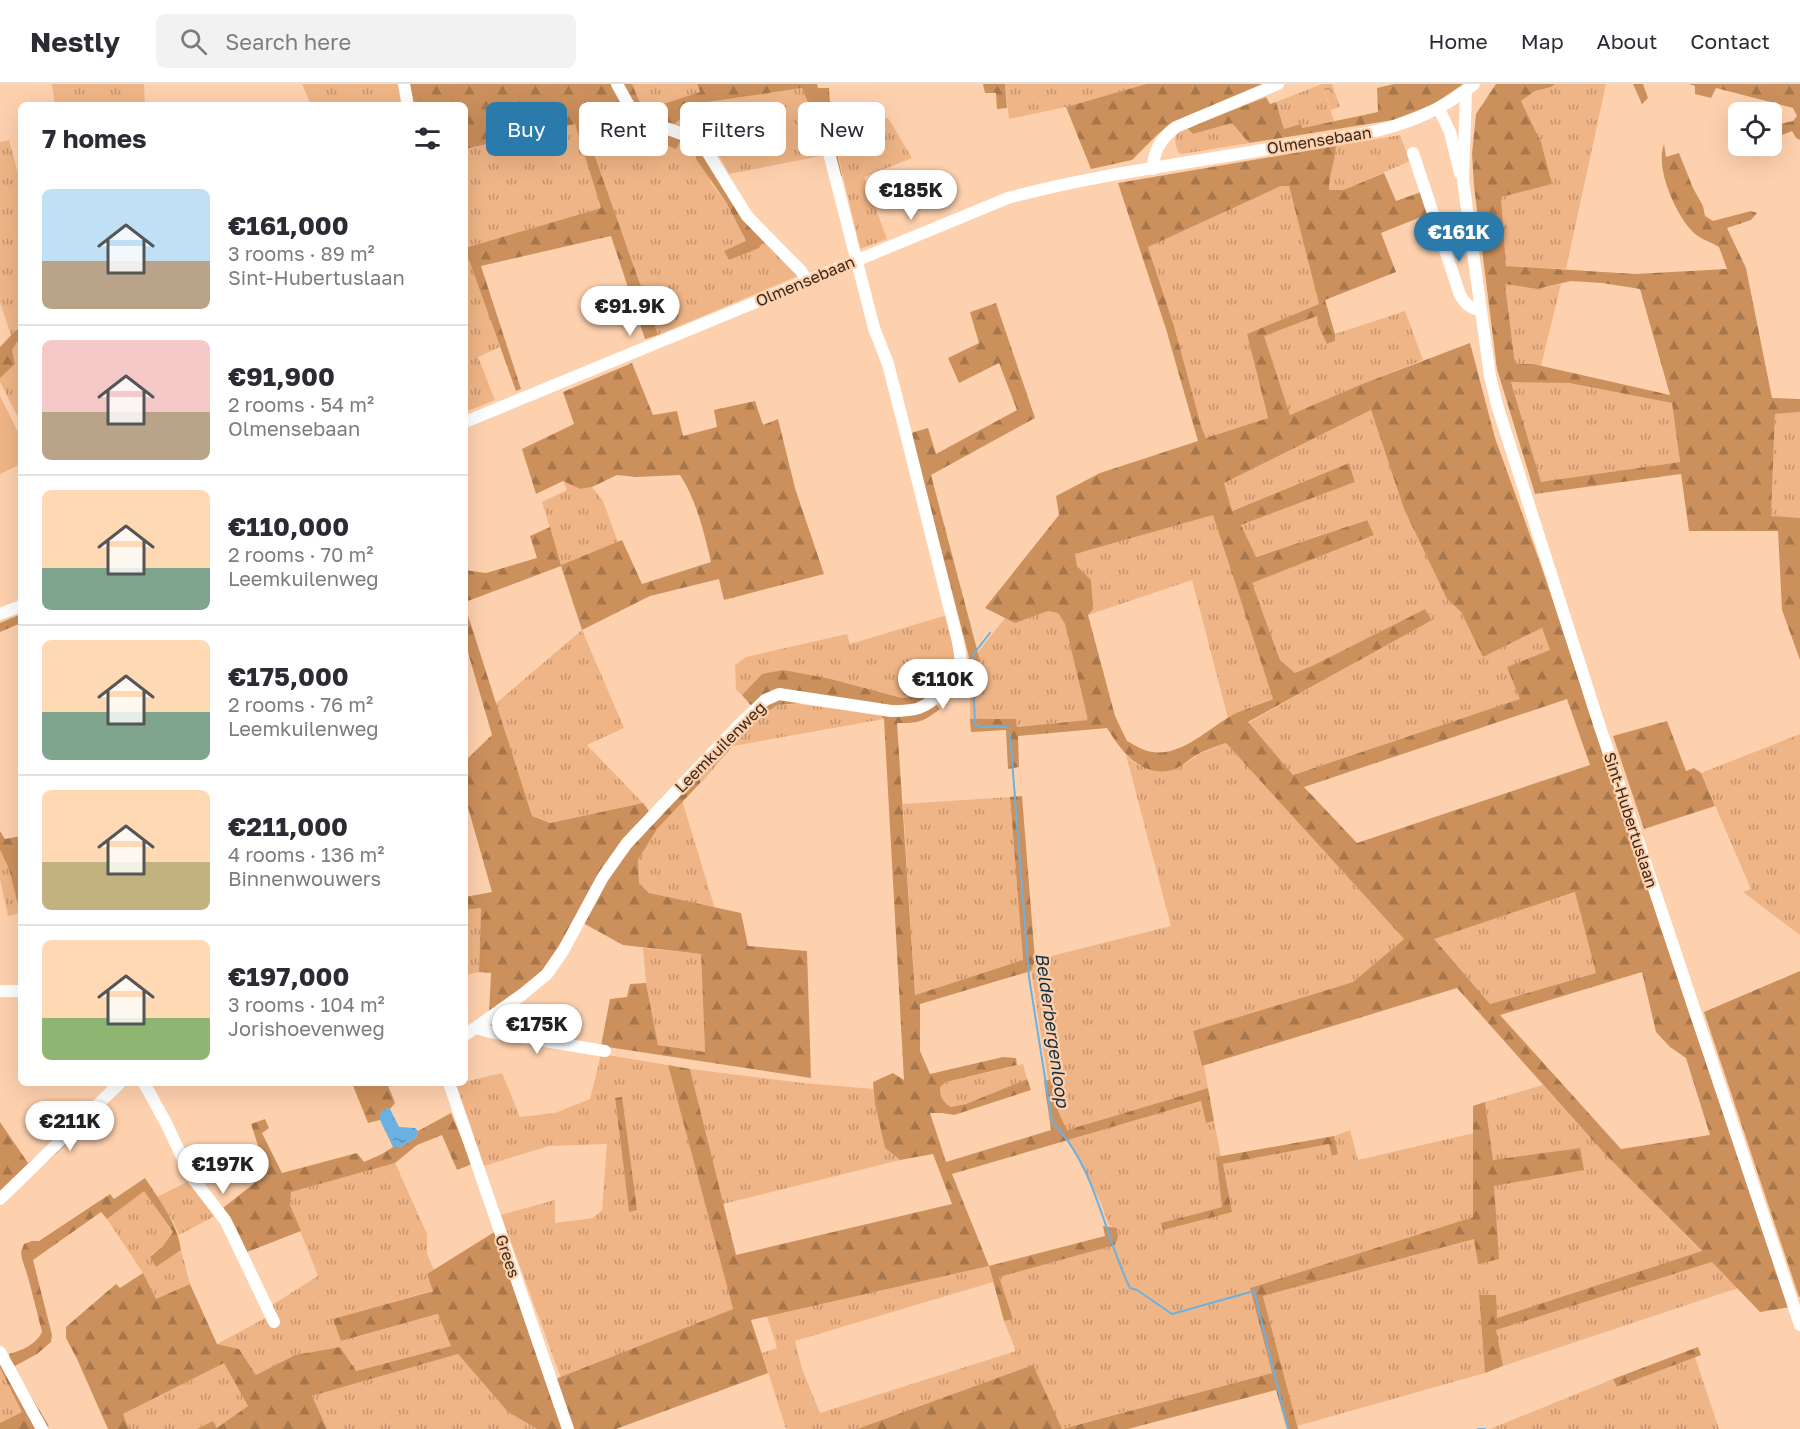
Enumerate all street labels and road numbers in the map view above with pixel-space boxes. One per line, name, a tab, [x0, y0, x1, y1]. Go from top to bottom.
street label: Olmensebaan	[1265, 122, 1373, 158]
street label: Olmensebaan	[752, 251, 858, 311]
street label: Leemkuilenweg	[670, 697, 770, 797]
street label: Sint-Hubertuslaan	[1600, 750, 1662, 890]
street label: Grees	[491, 1232, 525, 1280]

